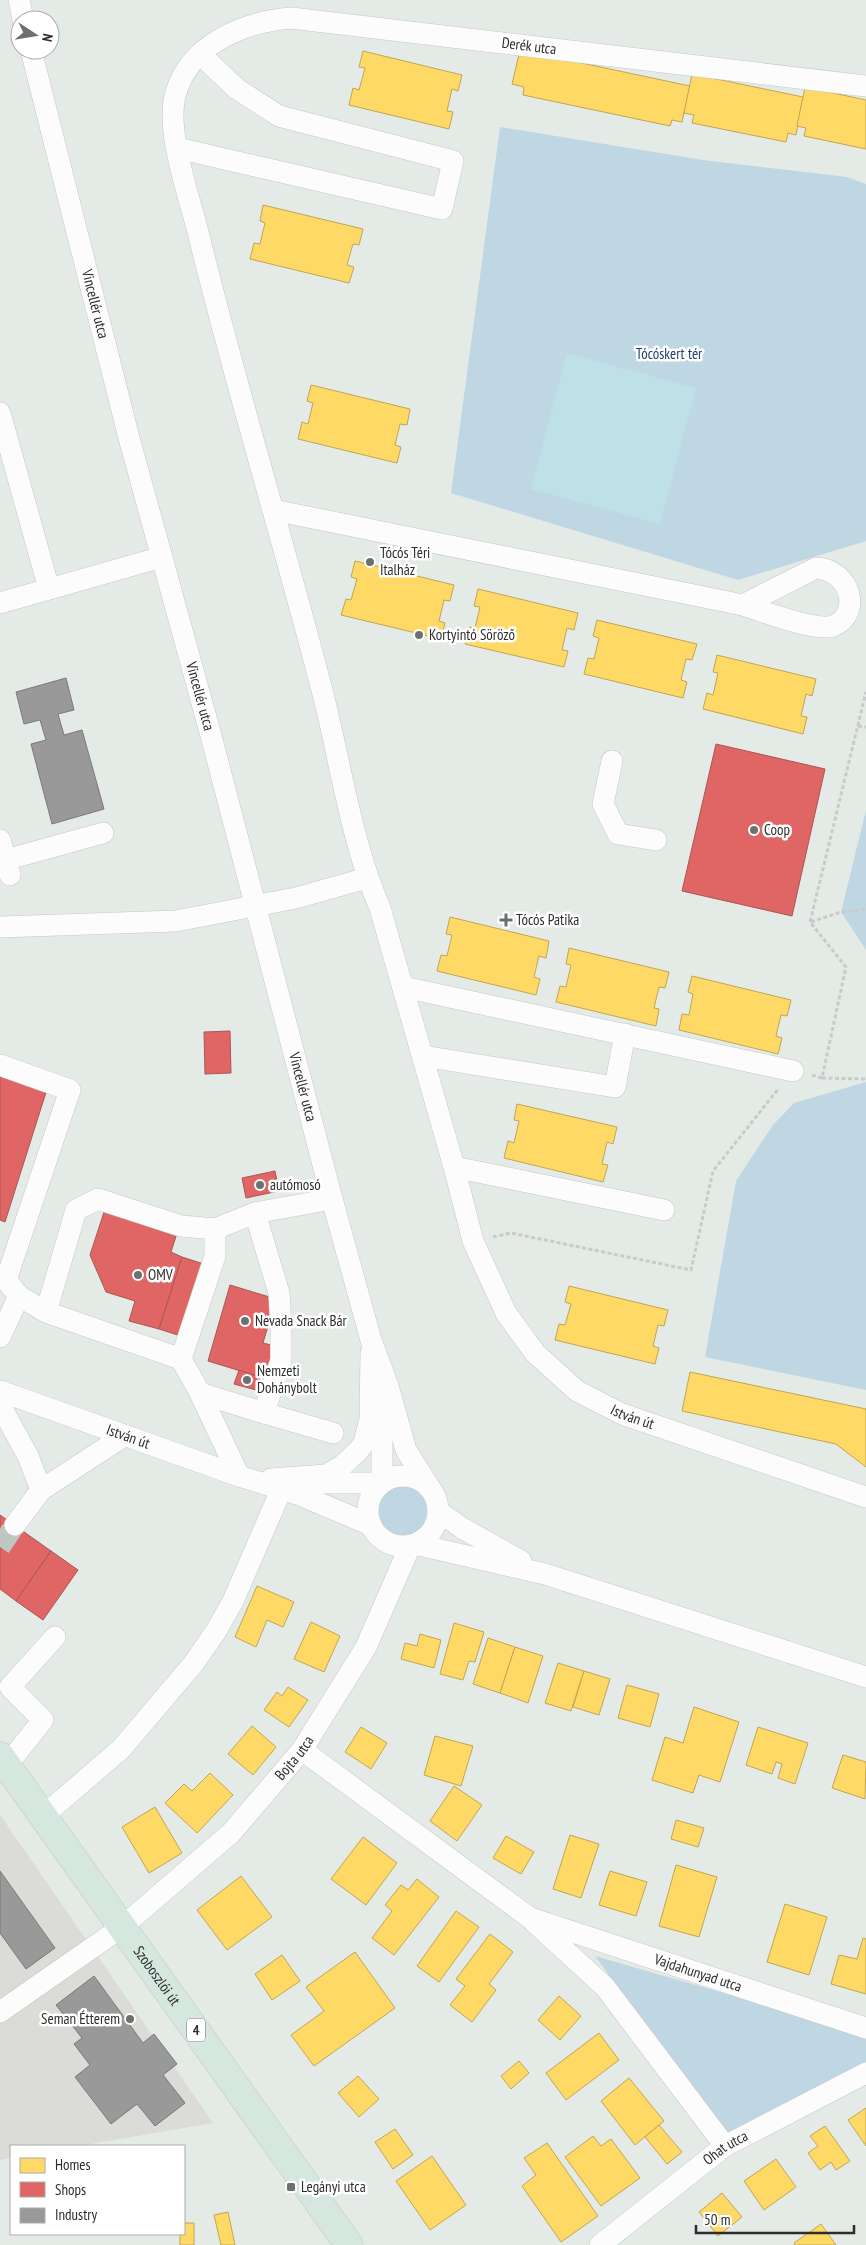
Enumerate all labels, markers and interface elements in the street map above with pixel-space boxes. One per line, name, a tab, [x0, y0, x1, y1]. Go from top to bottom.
north arrow	[10, 10, 60, 60]
text: N	[38, 32, 57, 43]
street label: Derék utca	[501, 33, 557, 58]
street label: Vincellér utca	[78, 266, 113, 340]
park label: Tócóskert tér	[636, 344, 703, 363]
place label: Tócós Téri Italház	[380, 543, 430, 579]
marker: Tócós Téri Italház	[364, 556, 376, 568]
place label: Kortyintó Söröző	[429, 625, 515, 644]
marker: Kortyintó Söröző	[413, 629, 425, 641]
street label: Vincellér utca	[182, 659, 219, 733]
place label: Coop	[764, 820, 790, 839]
marker: Coop	[748, 824, 760, 836]
place label: Tócós Patika	[516, 910, 579, 929]
marker: Tócós Patika	[500, 914, 512, 926]
street label: Vincellér utca	[285, 1049, 321, 1123]
place label: autómosó	[270, 1175, 321, 1194]
marker: autómosó	[254, 1179, 266, 1191]
place label: OMV	[148, 1265, 173, 1284]
marker: OMV	[132, 1269, 144, 1281]
place label: Nevada Snack Bár	[255, 1311, 348, 1330]
marker: Nevada Snack Bár	[239, 1315, 251, 1327]
place label: Nemzeti Dohánybolt	[257, 1361, 317, 1397]
marker: Nemzeti Dohánybolt	[241, 1374, 253, 1386]
street label: István út	[608, 1400, 657, 1433]
street label: István út	[104, 1420, 153, 1453]
street label: Bojta utca	[270, 1732, 318, 1784]
street label: Szoboszlói út	[130, 1942, 185, 2009]
street label: Vajdahunyad utca	[651, 1949, 744, 1996]
place label: Seman Étterem	[41, 2009, 120, 2028]
marker: Seman Étterem	[124, 2013, 136, 2025]
road number: 4	[187, 2018, 205, 2042]
street label: Ohat utca	[699, 2126, 751, 2169]
legend	[10, 2145, 185, 2235]
text: Homes	[55, 2155, 91, 2174]
place label: Legányi utca	[301, 2177, 366, 2196]
text: Shops	[55, 2180, 86, 2199]
marker: Legányi utca	[285, 2181, 297, 2193]
scale bar	[696, 2202, 854, 2234]
text: Industry	[55, 2205, 97, 2224]
text: 50 m	[704, 2210, 730, 2229]

